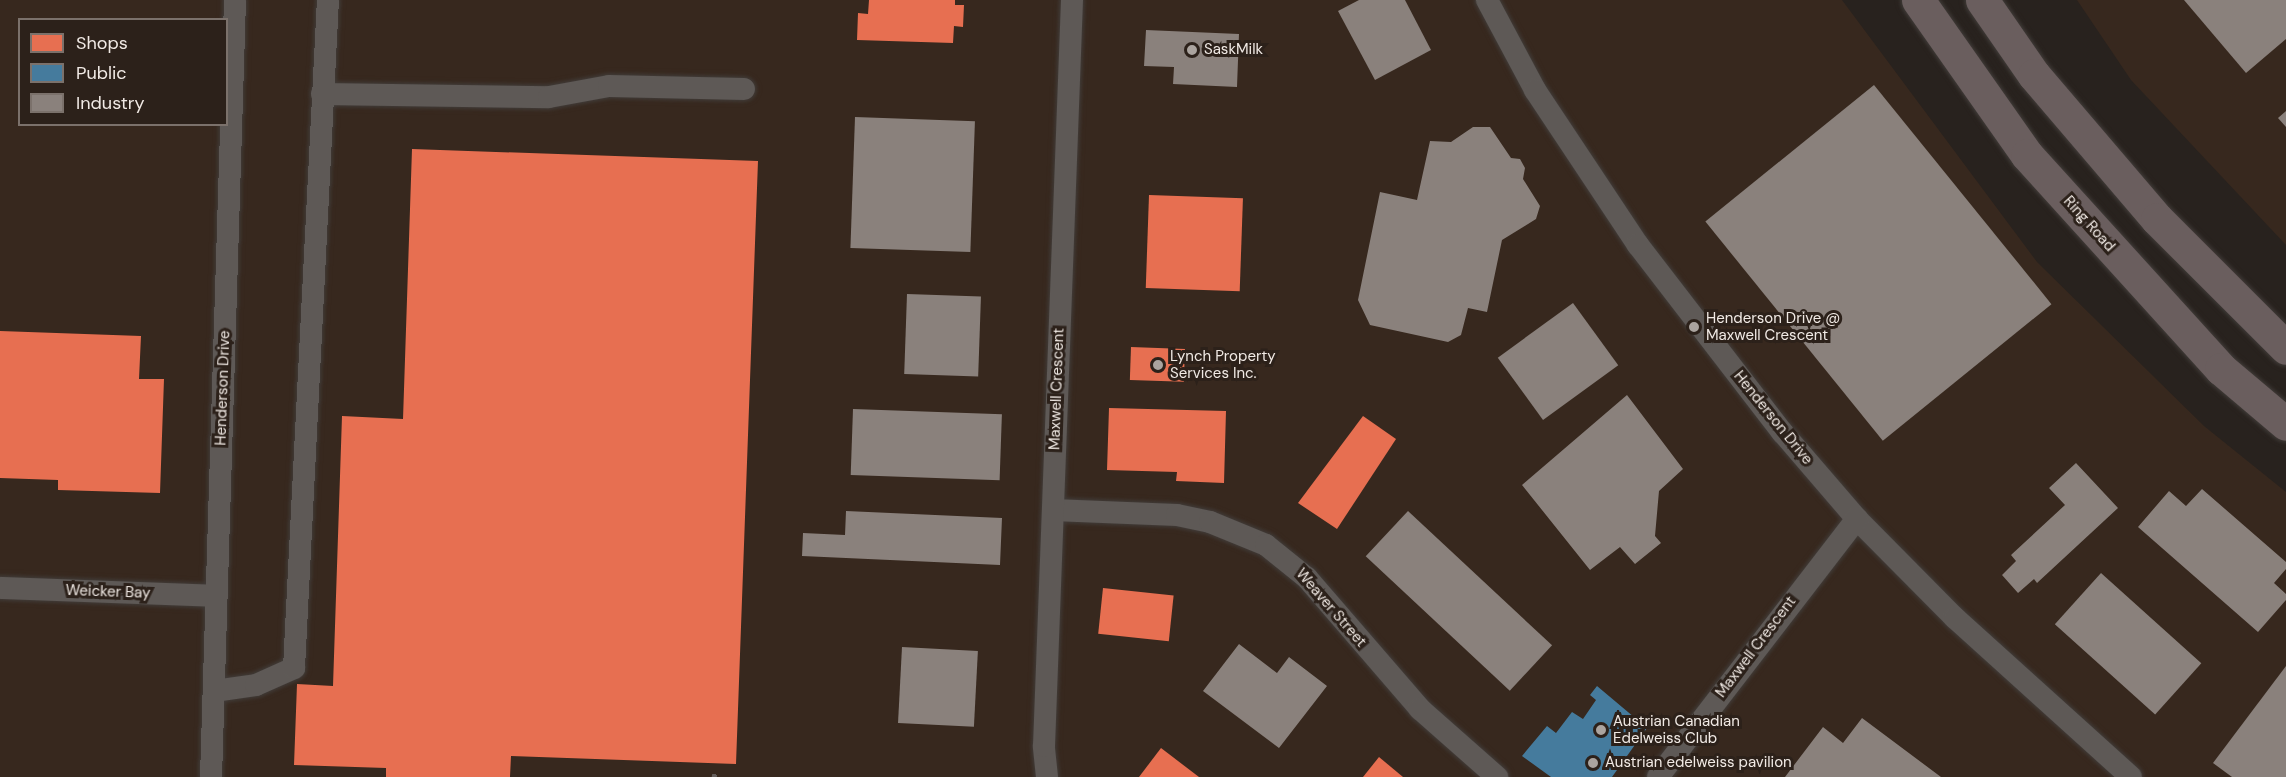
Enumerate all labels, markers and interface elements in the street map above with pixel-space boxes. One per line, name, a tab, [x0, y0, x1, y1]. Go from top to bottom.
legend	[18, 18, 228, 126]
text: Shops	[76, 31, 128, 55]
place label: SaskMilk	[1204, 41, 1263, 59]
marker: SaskMilk	[1185, 43, 1199, 57]
text: Public	[76, 61, 127, 85]
text: Industry	[76, 91, 145, 115]
street label: Ring Road	[2059, 193, 2119, 255]
place label: Henderson Drive @ Maxwell Crescent	[1706, 309, 1840, 344]
marker: Henderson Drive @ Maxwell Crescent	[1687, 320, 1701, 334]
street label: Maxwell Crescent	[1046, 328, 1068, 450]
street label: Henderson Drive	[212, 330, 234, 446]
place label: Lynch Property Services Inc.	[1170, 347, 1276, 382]
marker: Lynch Property Services Inc.	[1151, 358, 1165, 372]
street label: Henderson Drive	[1730, 368, 1816, 468]
street label: Weaver Street	[1292, 565, 1370, 651]
street label: Weicker Bay	[65, 582, 151, 602]
street label: Maxwell Crescent	[1712, 593, 1800, 701]
place label: Austrian Canadian Edelweiss Club	[1613, 712, 1740, 747]
marker: Austrian Canadian Edelweiss Club	[1594, 723, 1608, 737]
place label: Austrian edelweiss pavilion	[1605, 754, 1792, 772]
marker: Austrian edelweiss pavilion	[1586, 756, 1600, 770]

